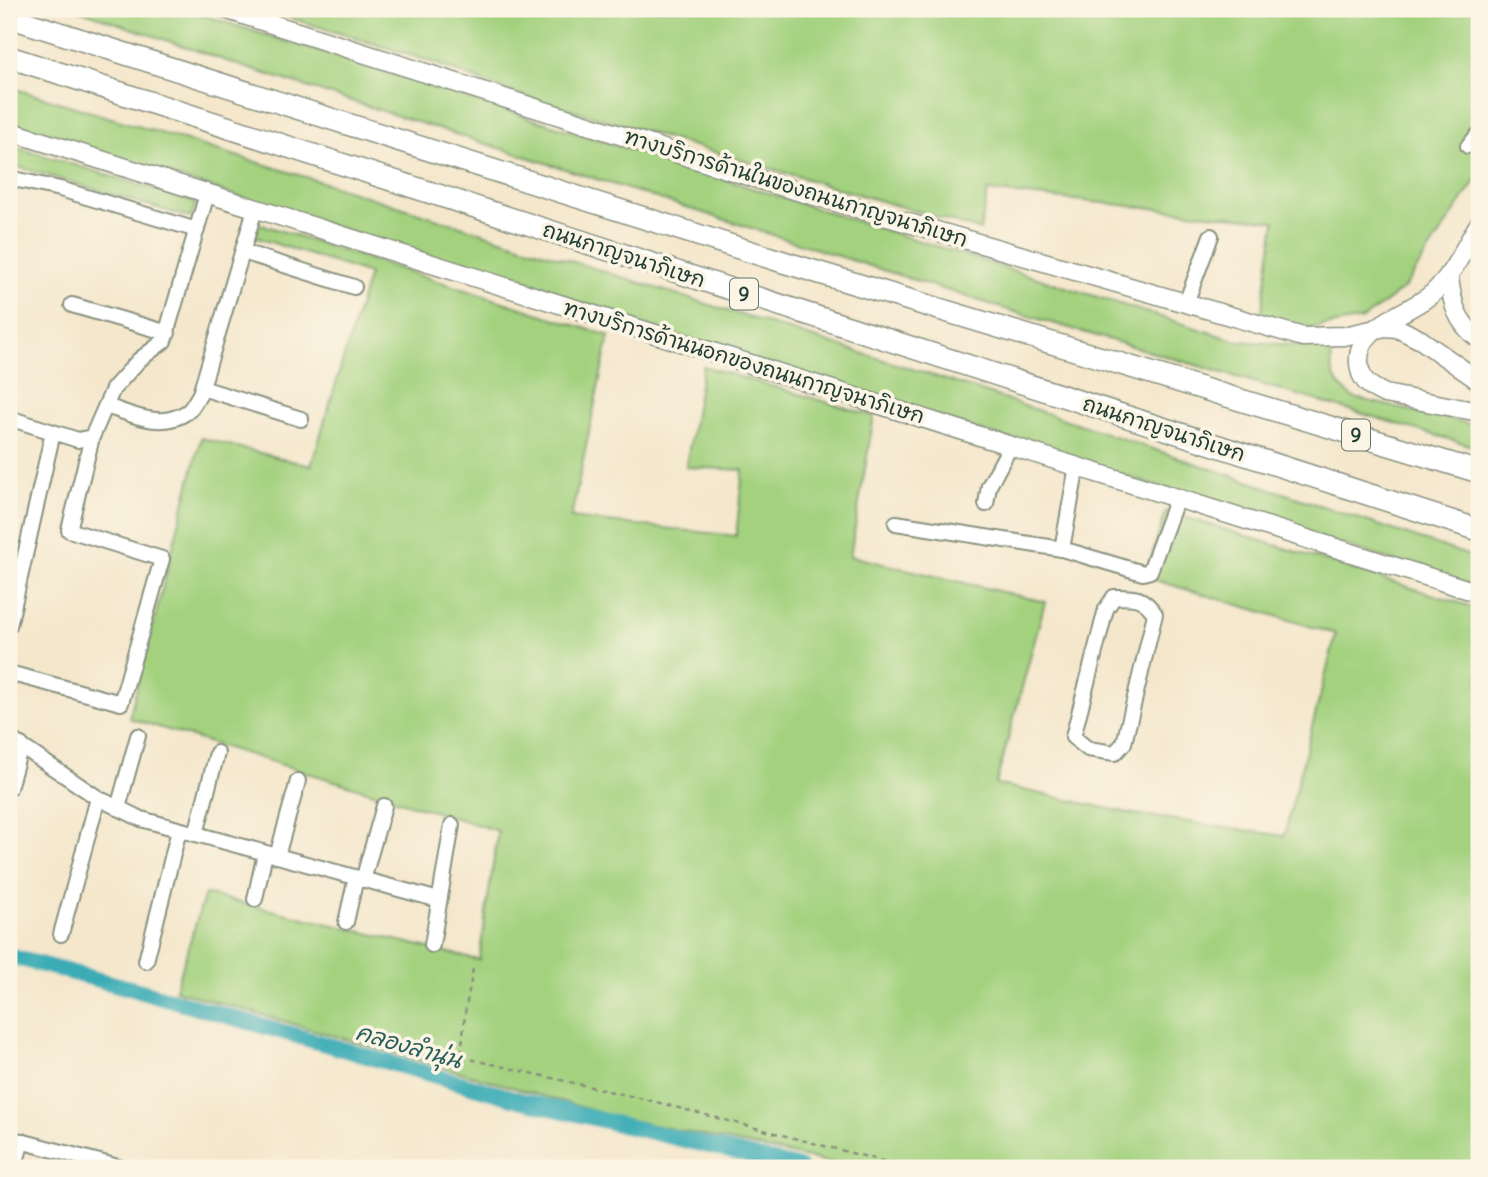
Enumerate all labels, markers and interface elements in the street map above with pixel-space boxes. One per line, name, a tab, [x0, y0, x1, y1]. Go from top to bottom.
street label: ทางบริการด้านในของถนนกาญจนาภิเษก	[621, 122, 971, 253]
street label: ถนนกาญจนาภิเษก	[539, 216, 709, 294]
road number: 9	[730, 278, 758, 310]
street label: ทางบริการด้านนอกของถนนกาญจนาภิเษก	[560, 294, 928, 429]
street label: ถนนกาญจนาภิเษก	[1079, 390, 1249, 468]
road number: 9	[1342, 420, 1370, 450]
water label: คลองลำนุ่น	[352, 1017, 467, 1078]

